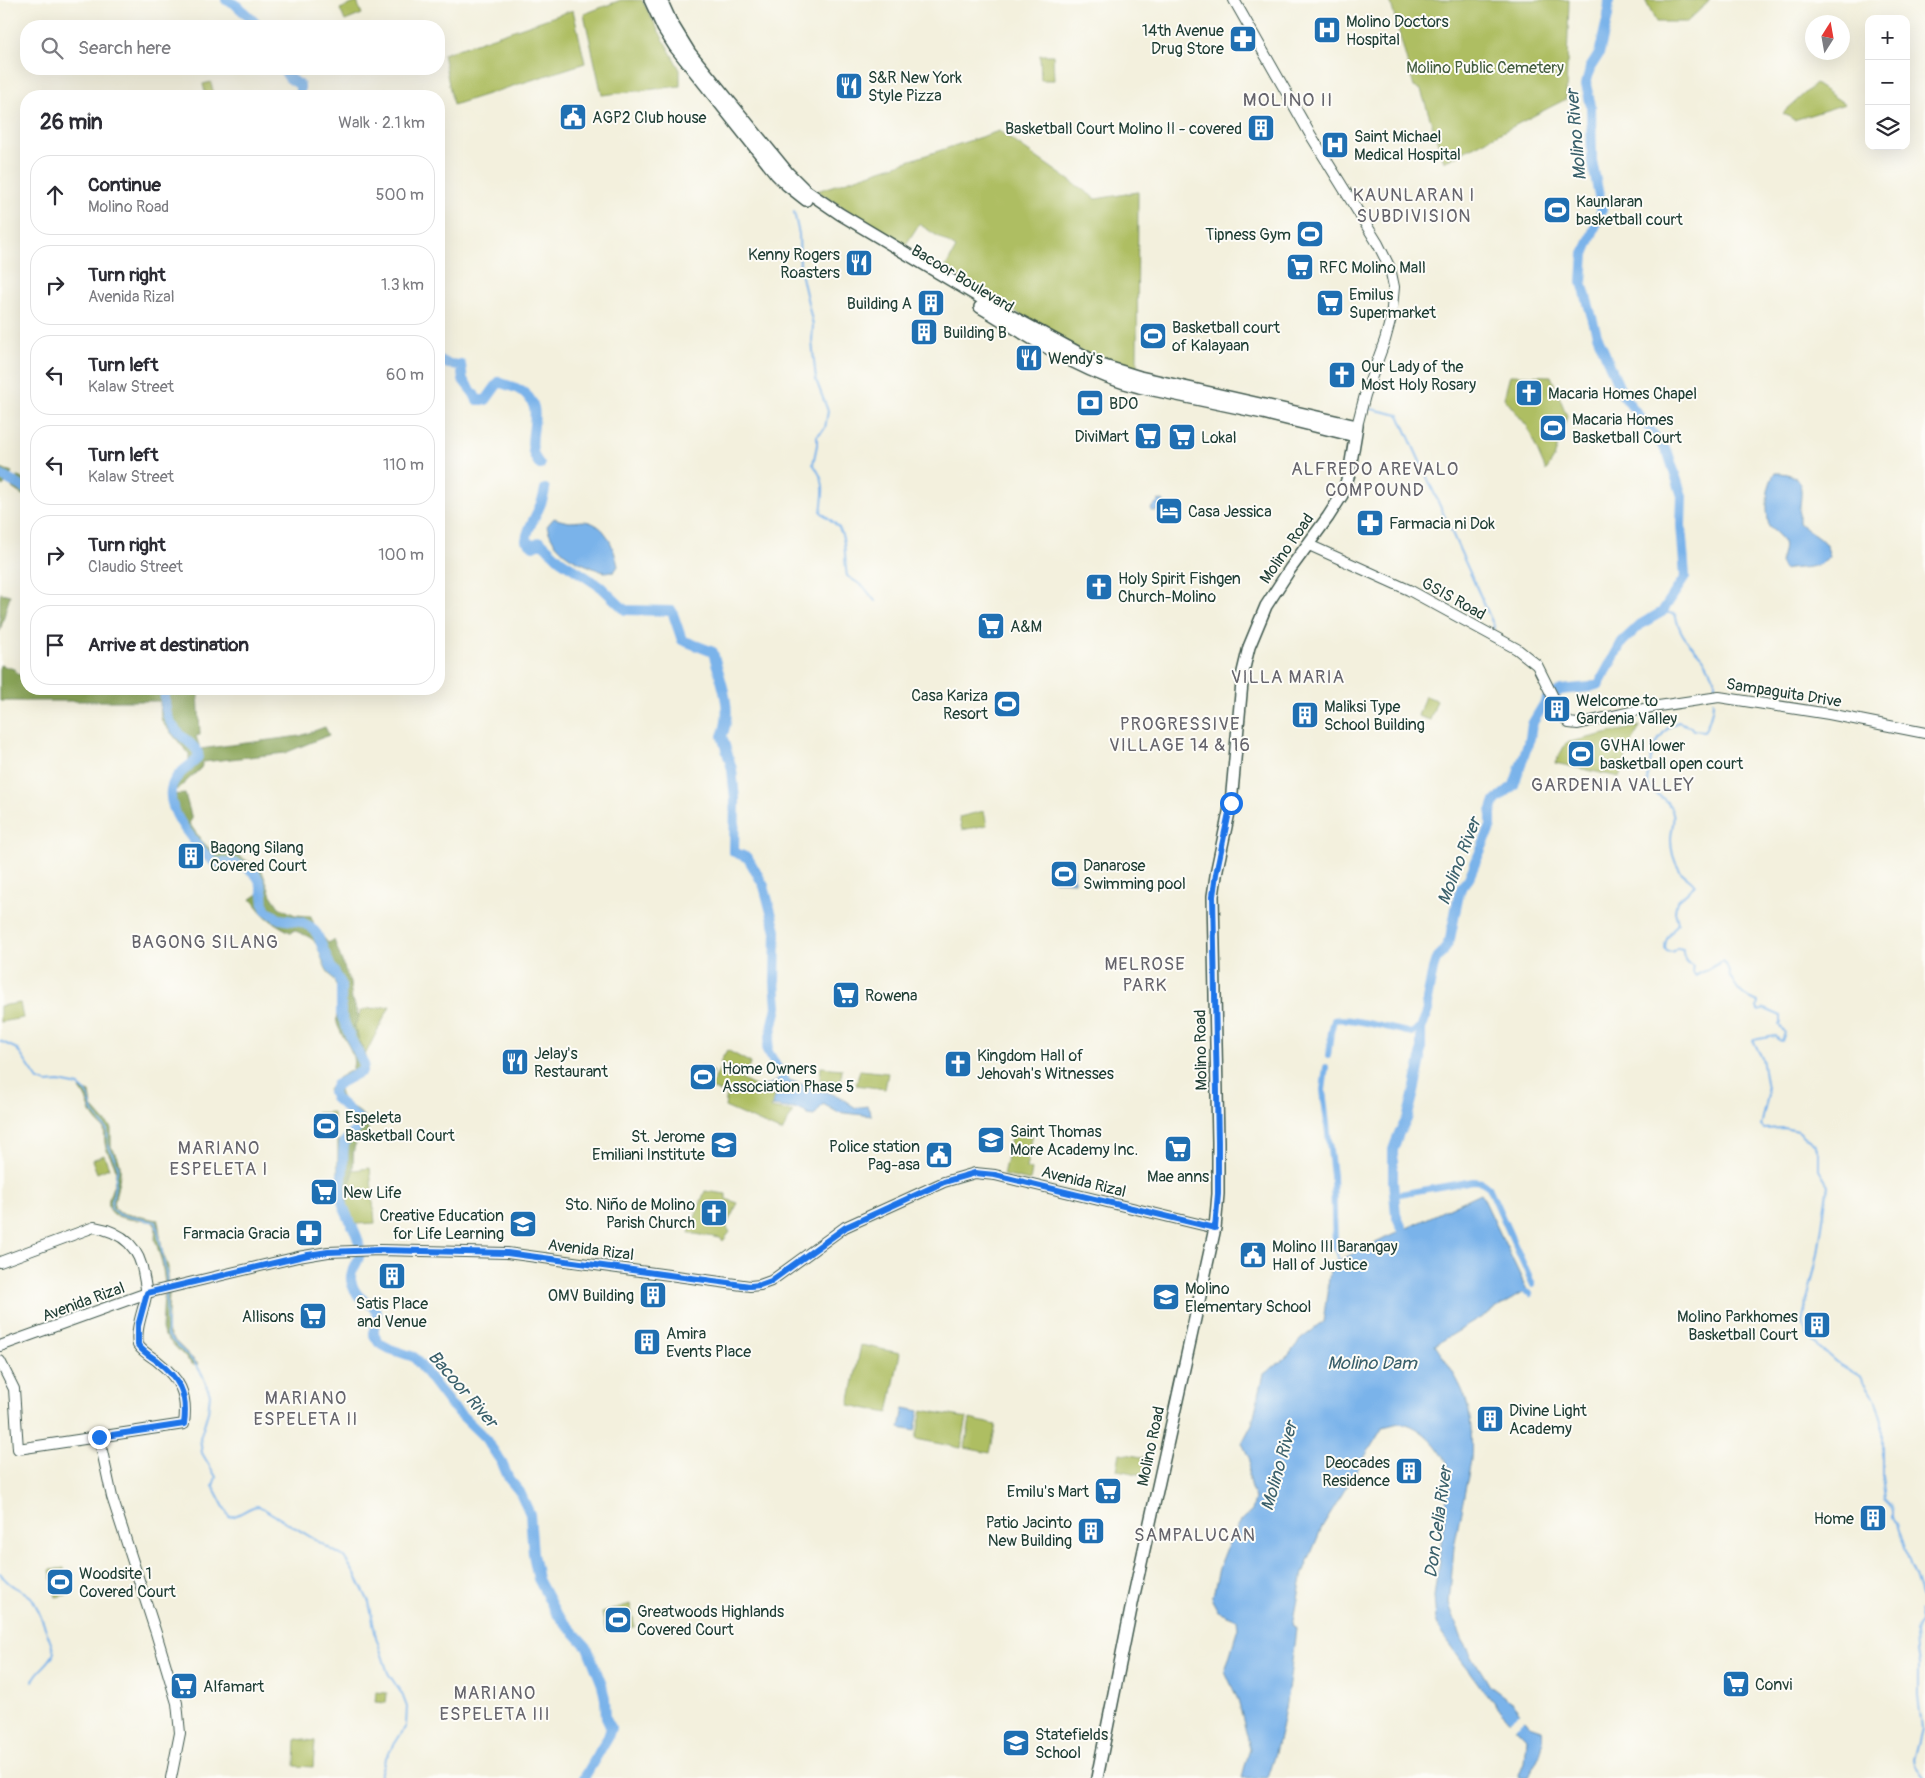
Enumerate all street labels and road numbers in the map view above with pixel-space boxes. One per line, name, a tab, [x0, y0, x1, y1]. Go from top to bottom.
street label: Bacoor Boulevard	[908, 240, 1017, 317]
street label: Molino Road	[1255, 510, 1318, 588]
street label: GSIS Road	[1418, 573, 1489, 625]
street label: Sampaguita Drive	[1725, 674, 1843, 712]
street label: Molino Road	[1190, 1009, 1212, 1091]
street label: Avenida Rizal	[1039, 1162, 1128, 1202]
street label: Avenida Rizal	[547, 1235, 635, 1265]
street label: Avenida Rizal	[39, 1278, 127, 1326]
street label: Molino Road	[1133, 1404, 1169, 1488]

